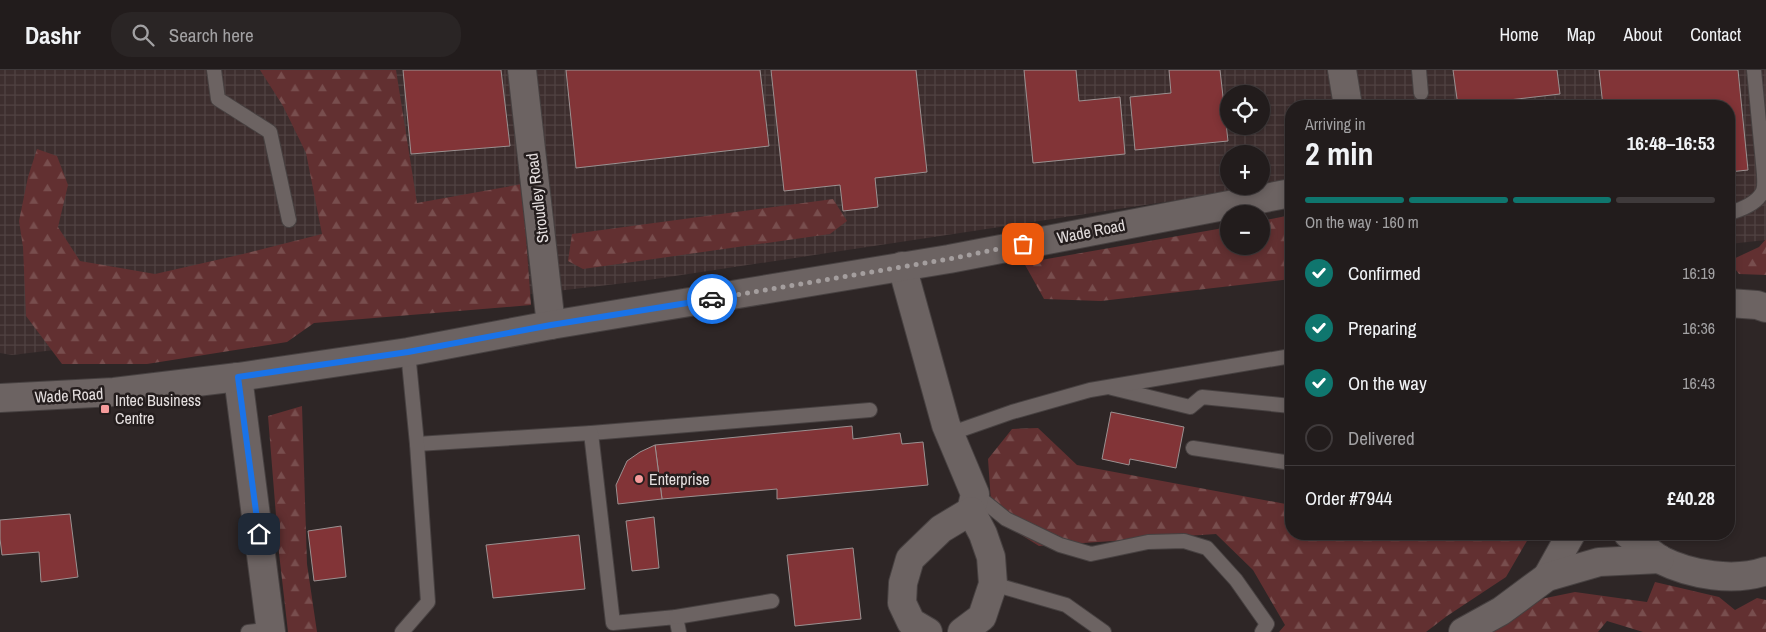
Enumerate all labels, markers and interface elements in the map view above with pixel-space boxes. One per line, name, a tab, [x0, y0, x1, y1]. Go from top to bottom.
search box	[111, 12, 461, 57]
text: Dashr	[25, 19, 81, 51]
icon: search	[129, 21, 157, 49]
text: Search here	[169, 22, 254, 48]
text: Home	[1499, 22, 1539, 47]
text: Map	[1567, 22, 1596, 47]
text: About	[1624, 22, 1662, 47]
text: Contact	[1690, 22, 1741, 47]
map controls	[1220, 85, 1270, 255]
button: locate	[1220, 85, 1270, 135]
text: Arriving in	[1305, 113, 1366, 135]
text: 16:48–16:53	[1627, 130, 1715, 156]
text: 2 min	[1305, 132, 1374, 175]
button: +	[1220, 145, 1270, 195]
street label: Stroudley Road	[521, 152, 553, 244]
button: −	[1220, 205, 1270, 255]
text: On the way · 160 m	[1305, 211, 1419, 233]
street label: Wade Road	[1055, 214, 1127, 248]
pin	[1002, 223, 1044, 265]
icon: bag	[1009, 230, 1037, 258]
icon: check	[1305, 259, 1333, 287]
text: Confirmed	[1348, 260, 1421, 286]
text: 16:19	[1682, 262, 1715, 284]
courier	[687, 274, 737, 324]
icon: car	[698, 285, 726, 313]
icon: check	[1305, 314, 1333, 342]
text: Preparing	[1348, 315, 1416, 341]
text: 16:36	[1682, 317, 1715, 339]
icon: check	[1305, 369, 1333, 397]
text: On the way	[1348, 370, 1427, 396]
text: 16:43	[1682, 372, 1715, 394]
street label: Wade Road	[34, 382, 104, 408]
place label: Intec Business Centre	[115, 389, 201, 429]
marker: Intec Business Centre	[99, 403, 111, 415]
text: Delivered	[1348, 425, 1415, 451]
place label: Enterprise	[649, 468, 710, 490]
marker: Enterprise	[633, 473, 645, 485]
text: Order #7944	[1305, 485, 1392, 511]
text: £40.28	[1667, 485, 1715, 511]
pin	[238, 513, 280, 555]
icon: home	[245, 520, 273, 548]

